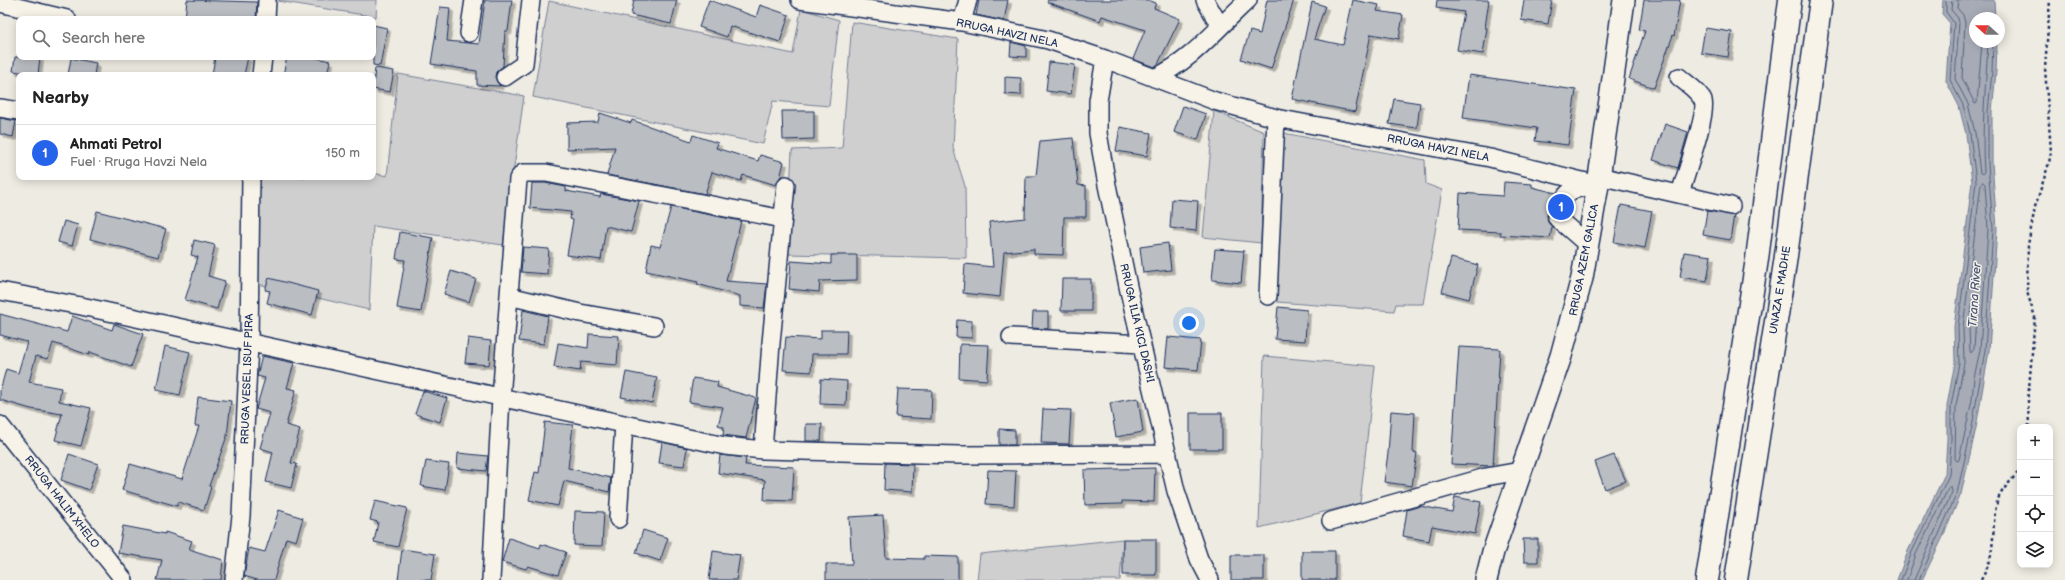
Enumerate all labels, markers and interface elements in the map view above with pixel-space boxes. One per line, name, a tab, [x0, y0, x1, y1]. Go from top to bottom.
north arrow	[1969, 12, 2005, 48]
search box	[16, 16, 376, 60]
street label: RRUGA HAVZI NELA	[955, 16, 1059, 50]
icon: search	[30, 27, 52, 49]
text: Search here	[62, 29, 145, 48]
text: Nearby	[32, 88, 89, 108]
street label: RRUGA HAVZI NELA	[1386, 132, 1490, 164]
text: Ahmati Petrol	[70, 135, 162, 154]
text: 1	[42, 145, 48, 161]
text: 150 m	[326, 145, 360, 161]
text: Fuel · Rruga Havzi Nela	[70, 154, 207, 170]
pin: 1	[1548, 192, 1574, 222]
street label: RRUGA AZEM GALICA	[1567, 203, 1601, 317]
street label: UNAZA E MADHE	[1767, 245, 1793, 335]
water label: Tirana River	[1965, 261, 1985, 328]
street label: RRUGA ILIA KICI DASHI	[1117, 262, 1157, 384]
street label: RRUGA VESEL ISUF PIRA	[238, 313, 256, 445]
your location	[1179, 313, 1199, 333]
map controls	[2017, 424, 2053, 568]
button: +	[2017, 424, 2053, 460]
street label: RRUGA HALIM XHELO	[22, 453, 102, 551]
button: −	[2017, 460, 2053, 496]
button: locate	[2017, 496, 2053, 532]
button: layers	[2017, 532, 2053, 568]

